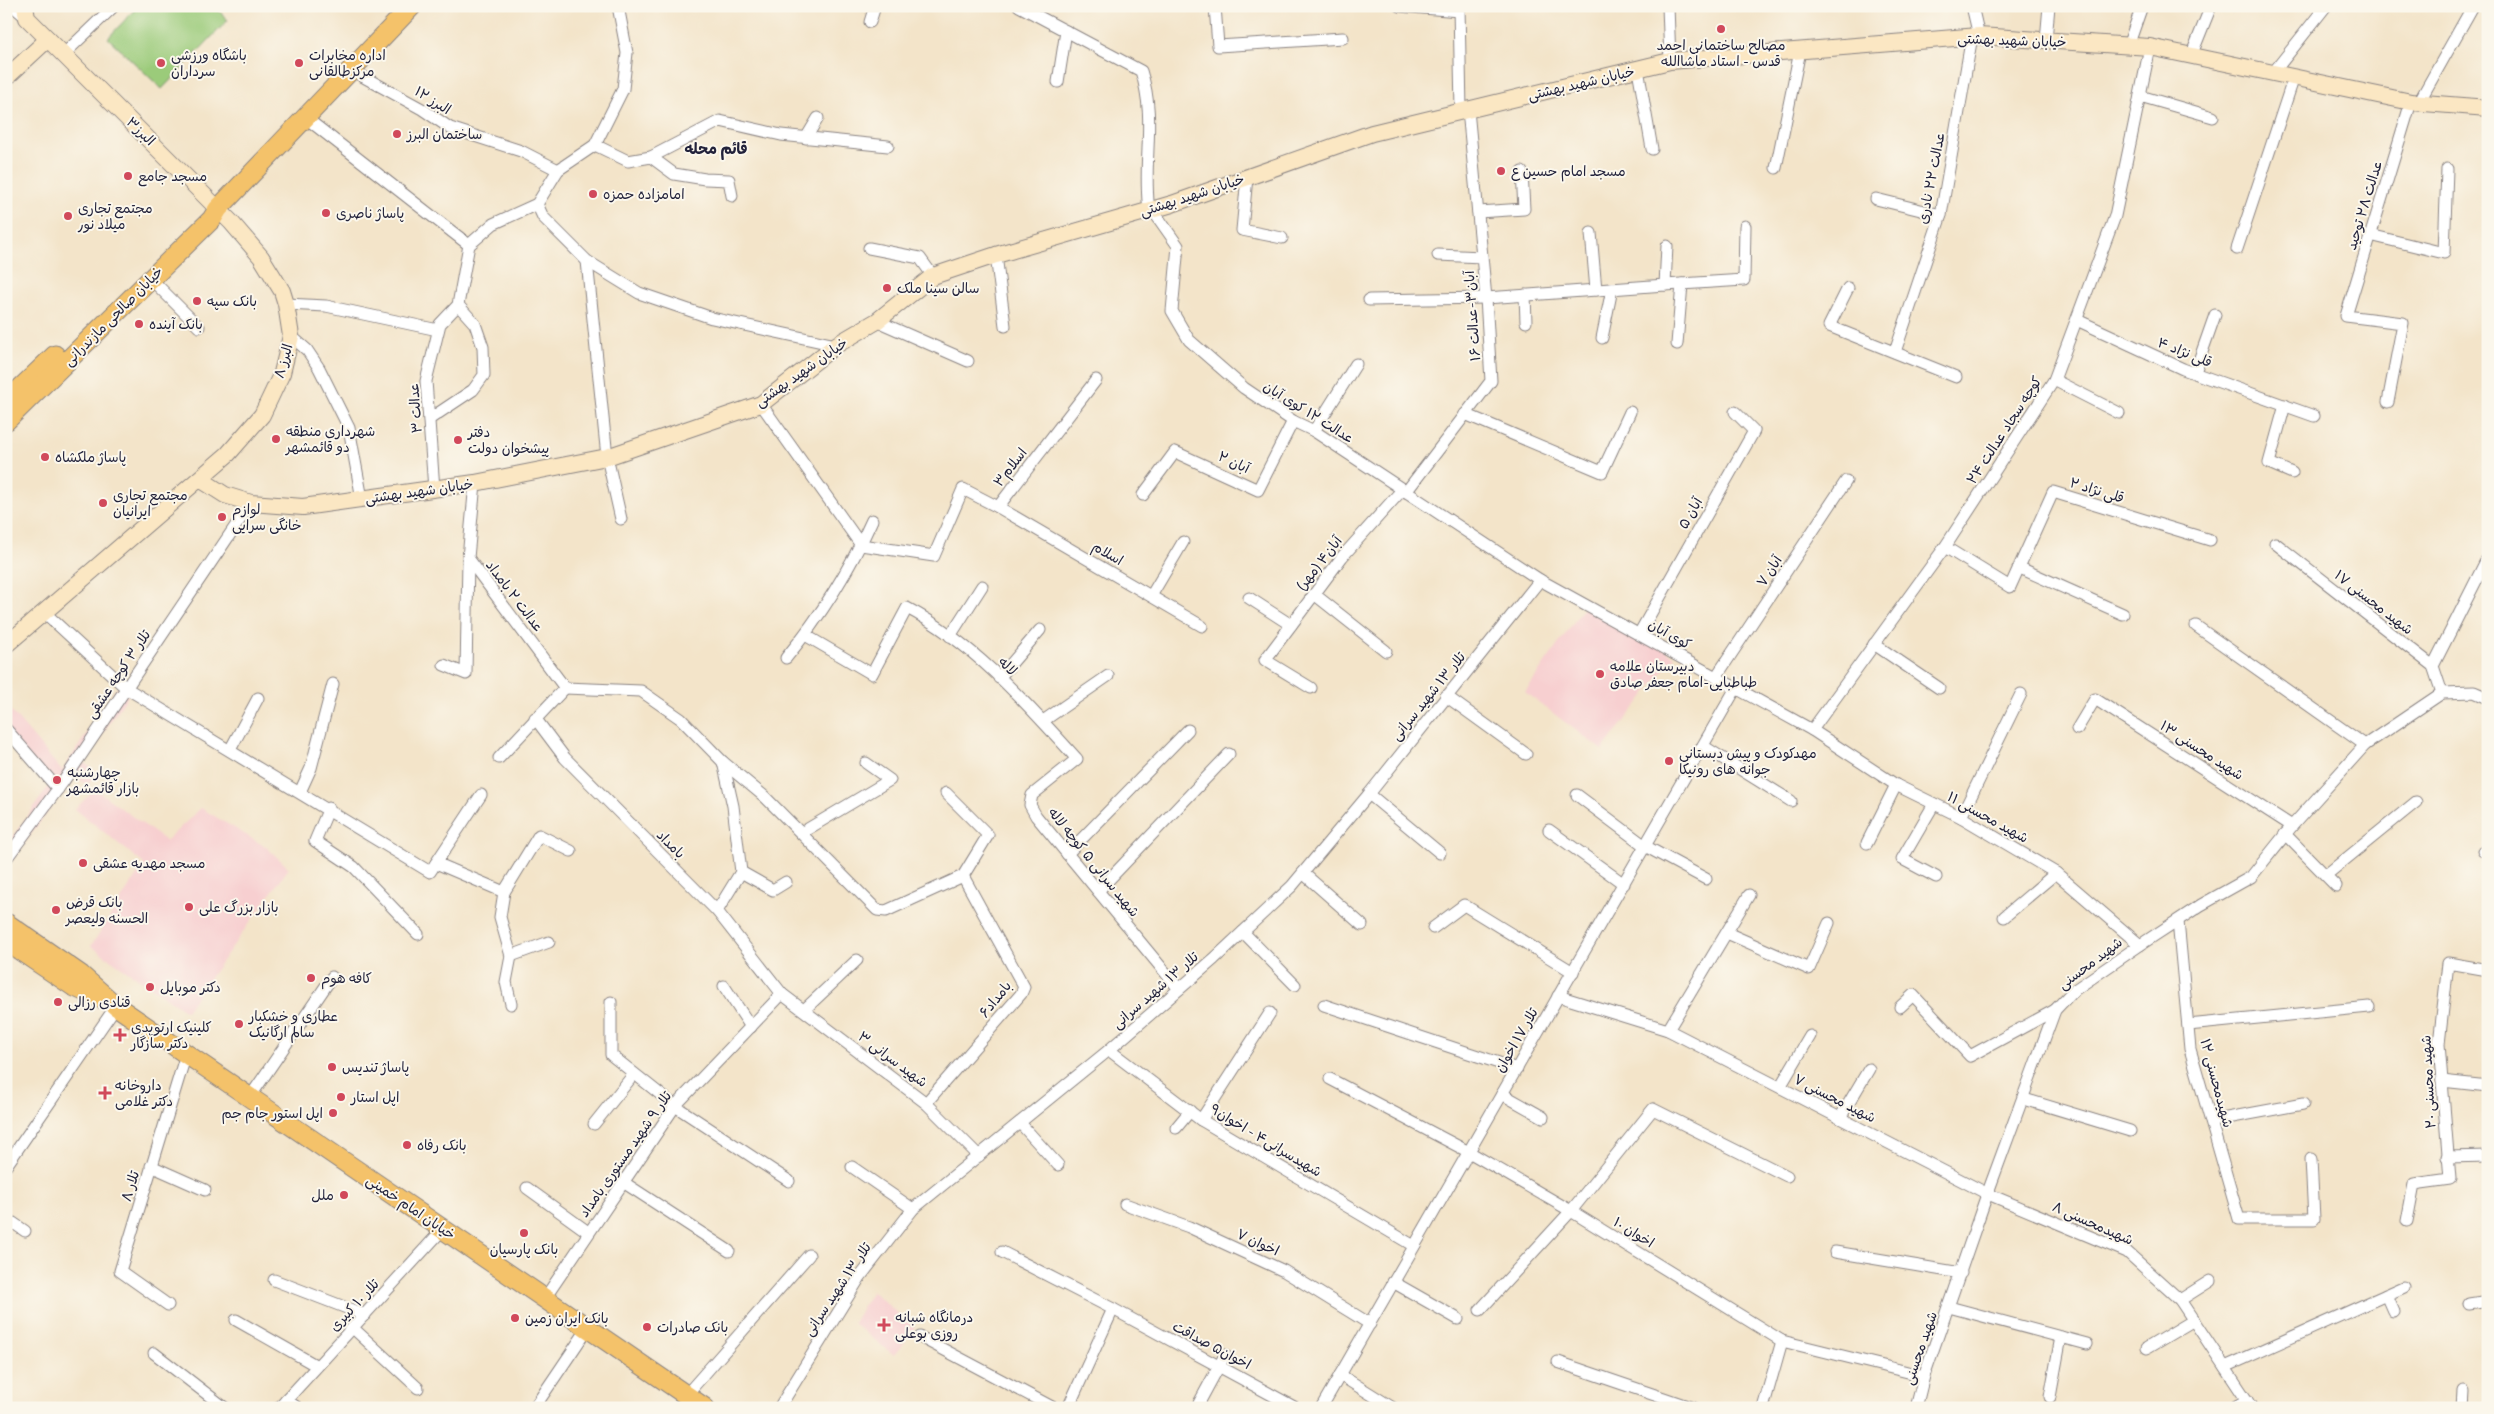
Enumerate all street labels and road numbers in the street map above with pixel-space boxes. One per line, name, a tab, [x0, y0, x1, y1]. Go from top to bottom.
street label: خیابان شهید بهشتی	[1957, 29, 2067, 51]
street label: خیابان شهید بهشتی	[1526, 62, 1636, 104]
street label: البرز ۱۲	[411, 82, 455, 118]
street label: البرز۳	[123, 113, 159, 149]
street label: عدالت ۲۲ نادری	[1913, 130, 1949, 226]
street label: عدالت ۲۸ توحید	[2342, 158, 2386, 252]
street label: خیابان شهید بهشتی	[1137, 170, 1247, 220]
street label: خیابان صالحی مازندرانی	[59, 262, 167, 370]
street label: آبان۳-عدالت ۱۶	[1460, 270, 1484, 362]
street label: خیابان شهید بهشتی	[751, 333, 851, 411]
street label: قلی نژاد ۴	[2155, 333, 2215, 371]
street label: البرز ۸	[269, 342, 297, 380]
street label: کوچه سجاد عدالت ۲۴	[1962, 373, 2046, 488]
street label: عدالت ۱۲ کوی آبان	[1260, 377, 1358, 447]
street label: عدالت ۳	[404, 382, 426, 434]
street label: اسلام۳	[989, 444, 1032, 491]
street label: آبان ۲	[1215, 447, 1253, 477]
street label: قلی نژاد ۲	[2067, 473, 2127, 507]
street label: خیابان شهید بهشتی	[364, 474, 474, 508]
street label: آبان ۵	[1674, 494, 1706, 532]
street label: آبان۴ (مهر)	[1292, 532, 1346, 594]
street label: اسلام	[1088, 537, 1127, 571]
street label: آبان ۷	[1752, 552, 1786, 590]
street label: عدالت ۲ بامداد	[482, 556, 548, 636]
street label: شهید محسنی ۱۷	[2331, 566, 2417, 638]
street label: کوی آبان	[1645, 615, 1695, 653]
street label: تلار ۳ کوچه عشقی	[82, 626, 156, 722]
street label: تلار ۱۳ شهید سرانی	[1387, 647, 1470, 744]
street label: لاله	[995, 653, 1021, 679]
street label: شهید محسنی ۱۳	[2157, 716, 2247, 784]
street label: شهید محسنی ۱۱	[1944, 787, 2032, 847]
street label: شهید سرانی ۵ کوچه لاله	[1044, 804, 1144, 921]
street label: بامداد	[653, 826, 689, 862]
street label: شهید محسنی	[2054, 933, 2126, 993]
street label: تلار ۱۳ شهید سرانی	[1108, 947, 1203, 1033]
street label: بامداد۶	[975, 977, 1015, 1021]
street label: تلار ۱۷ اخوان	[1490, 1004, 1542, 1075]
street label: شهید سرانی ۳	[855, 1027, 931, 1091]
street label: شهید محسنی ۲۰	[2417, 1035, 2439, 1129]
street label: شهیدمحسنی ۱۲	[2196, 1037, 2238, 1129]
street label: شهید محسنی ۷	[1791, 1070, 1879, 1126]
street label: تلار ۹ شهید مستوری بامداد	[575, 1087, 676, 1221]
street label: شهیدسرانی۴ - اخوان۹	[1207, 1100, 1325, 1180]
street label: تلار ۸	[117, 1168, 143, 1204]
street label: خیابان امام خمینی	[362, 1171, 459, 1245]
street label: شهیدمحسنی ۸	[2050, 1197, 2136, 1249]
street label: اخوان ۱۰	[1610, 1212, 1658, 1252]
street label: اخوان ۷	[1234, 1224, 1282, 1260]
street label: تلار ۱۳ شهید سرانی	[799, 1238, 875, 1339]
street label: تلار ۱۰ کبیری	[325, 1274, 383, 1335]
street label: شهید محسنی	[1899, 1309, 1941, 1387]
street label: اخوان۵ صداقت	[1170, 1317, 1254, 1373]

